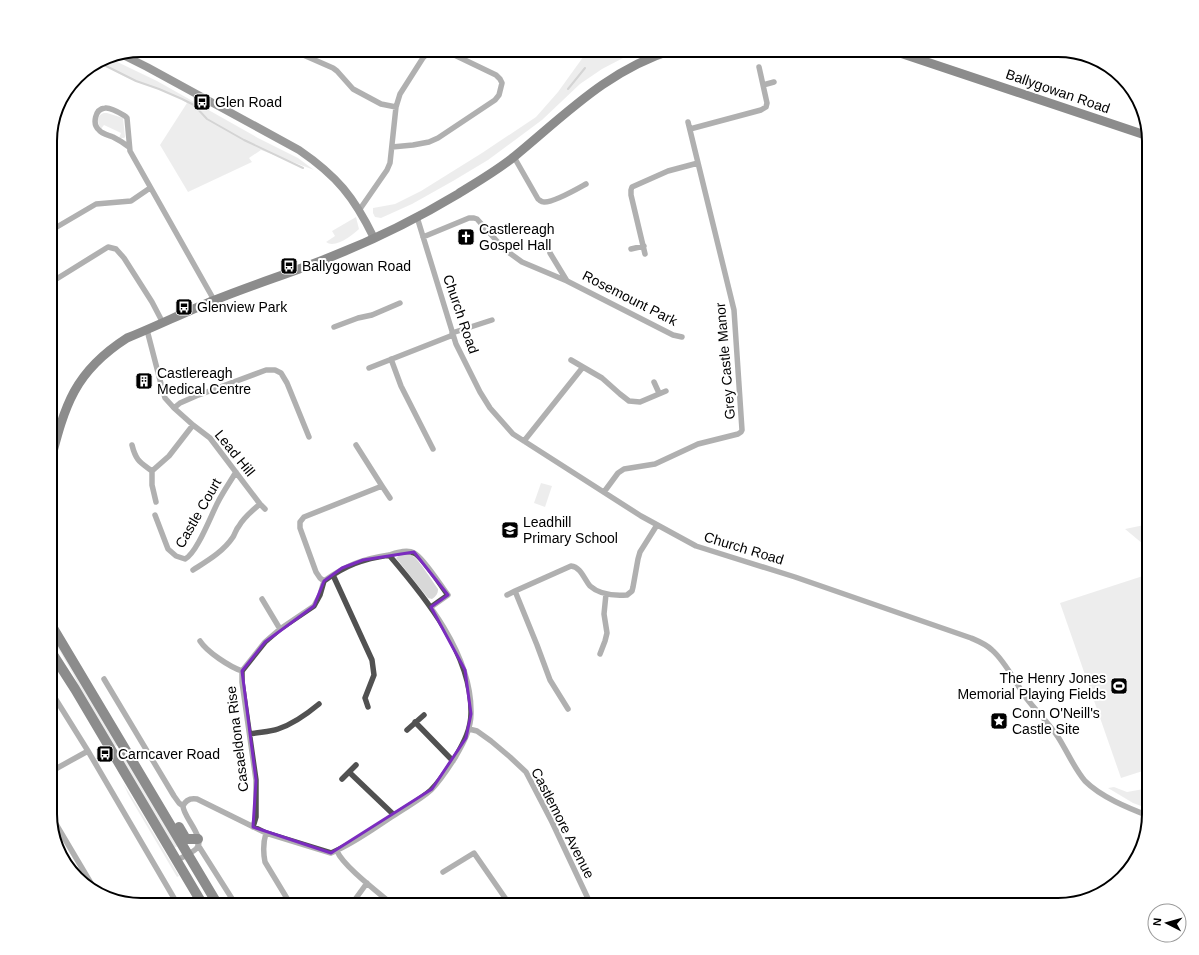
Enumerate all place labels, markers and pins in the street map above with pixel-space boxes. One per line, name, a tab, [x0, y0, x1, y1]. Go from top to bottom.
bus stop icon: Glen Road	[192, 92, 212, 112]
place label: Glen Road	[215, 94, 282, 110]
place label: Castlereagh Gospel Hall	[479, 221, 555, 253]
church icon: Castlereagh Gospel Hall	[456, 227, 476, 247]
bus stop icon: Ballygowan Road	[279, 256, 299, 276]
place label: Ballygowan Road	[302, 258, 411, 274]
bus stop icon: Glenview Park	[174, 297, 194, 317]
place label: Glenview Park	[197, 299, 288, 315]
place label: Castlereagh Medical Centre	[157, 365, 251, 397]
building icon: Castlereagh Medical Centre	[134, 371, 154, 391]
place label: Leadhill Primary School	[523, 514, 618, 546]
school or university icon: Leadhill Primary School	[500, 520, 520, 540]
place label: The Henry Jones Memorial Playing Fields	[957, 670, 1106, 702]
sports icon: The Henry Jones Memorial Playing Fields	[1109, 676, 1129, 696]
place label: Conn O'Neill's Castle Site	[1012, 705, 1100, 737]
place icon: Conn O'Neill's Castle Site	[989, 711, 1009, 731]
bus stop icon: Carncaver Road	[95, 744, 115, 764]
place label: Carncaver Road	[118, 746, 220, 762]

